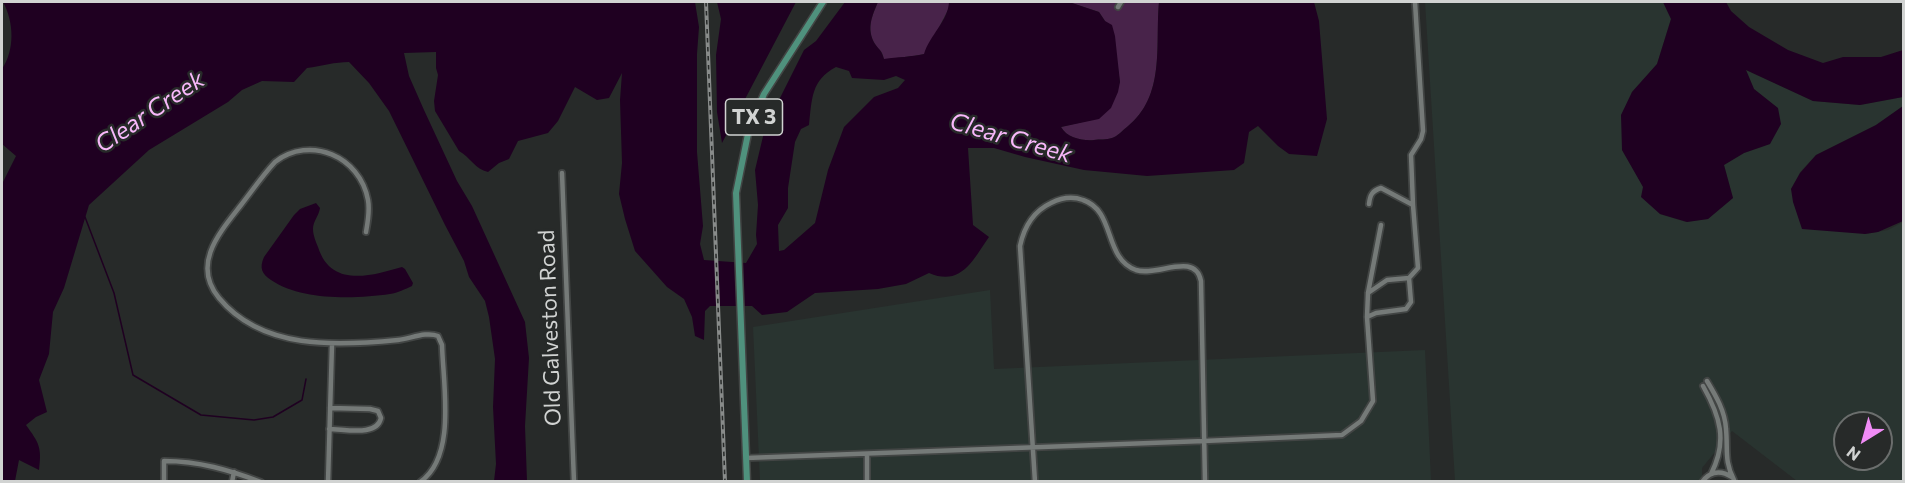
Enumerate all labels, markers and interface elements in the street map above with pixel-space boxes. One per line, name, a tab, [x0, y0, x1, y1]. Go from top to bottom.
water label: Clear Creek	[90, 65, 210, 159]
road number: TX 3	[726, 99, 783, 135]
water label: Clear Creek	[947, 107, 1075, 169]
street label: Old Galveston Road	[533, 229, 567, 427]
north arrow	[1833, 411, 1893, 471]
text: N	[1843, 443, 1864, 465]

